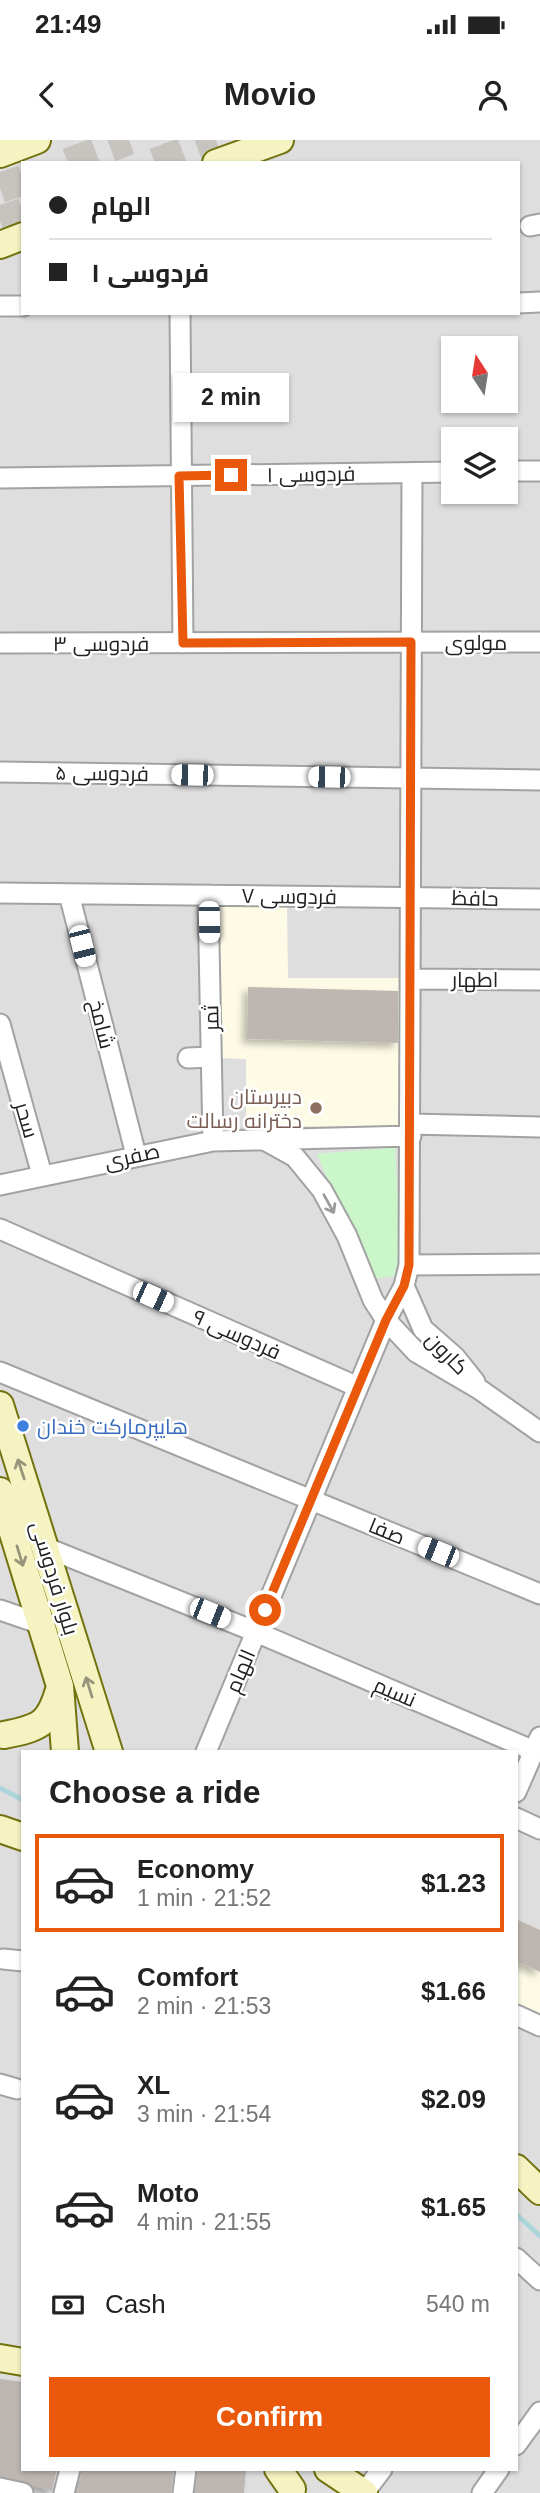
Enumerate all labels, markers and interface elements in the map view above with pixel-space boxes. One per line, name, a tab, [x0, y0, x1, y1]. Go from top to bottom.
text: 21:49	[35, 9, 102, 39]
icon: back	[28, 76, 66, 114]
text: Movio	[224, 76, 316, 112]
icon: person	[474, 76, 512, 114]
text: الهام	[91, 191, 151, 221]
text: فردوسی ۱	[91, 258, 209, 288]
north arrow	[441, 336, 518, 413]
map controls	[441, 336, 518, 504]
callout: 2 min	[173, 373, 289, 422]
text: 2 min	[201, 384, 261, 410]
button: layers	[441, 427, 518, 504]
route end	[215, 459, 247, 491]
street label: فردوسی ۱	[266, 462, 356, 488]
street label: مولوی	[445, 631, 507, 656]
street label: فردوسی ۳	[53, 632, 149, 657]
street label: فردوسی ۵	[55, 761, 149, 787]
car	[171, 764, 214, 786]
car	[308, 766, 351, 788]
street label: فردوسی ۷	[241, 884, 337, 910]
street label: حافظ	[451, 886, 499, 910]
car	[199, 901, 220, 943]
car	[67, 923, 98, 969]
street label: اطهار	[451, 968, 498, 993]
street label: شامخ	[82, 997, 119, 1052]
street label: ثمر	[199, 1004, 224, 1032]
place label: دبیرستان دخترانه رسالت	[186, 1085, 302, 1133]
street label: سحر	[10, 1098, 43, 1141]
marker: دبیرستان دخترانه رسالت	[308, 1100, 324, 1116]
street label: صفری	[102, 1139, 162, 1175]
one-way arrow	[323, 1194, 337, 1214]
car	[130, 1279, 177, 1315]
street label: فردوسی ۹	[189, 1305, 284, 1365]
street label: کارون	[420, 1327, 473, 1380]
place label: هایپرمارکت خندان	[37, 1415, 188, 1441]
marker: هایپرمارکت خندان	[15, 1418, 31, 1434]
one-way arrow	[14, 1459, 26, 1481]
street label: صفا	[366, 1513, 408, 1549]
street label: بلوار فردوسی	[25, 1518, 83, 1638]
car	[415, 1534, 462, 1570]
one-way arrow	[14, 1545, 27, 1567]
route start	[249, 1594, 281, 1626]
car	[187, 1595, 234, 1631]
street label: الهام	[221, 1646, 262, 1697]
street label: نسیم	[369, 1673, 420, 1714]
one-way arrow	[81, 1676, 94, 1698]
text: Choose a ride	[49, 1774, 261, 1810]
icon: car	[53, 1852, 116, 1915]
text: Economy	[137, 1854, 254, 1884]
text: $1.23	[421, 1868, 486, 1898]
text: 1 min · 21:52	[137, 1885, 271, 1911]
icon: car	[53, 1960, 116, 2023]
text: Comfort	[137, 1962, 238, 1992]
text: $1.66	[421, 1976, 486, 2006]
text: 2 min · 21:53	[137, 1993, 271, 2019]
icon: car	[53, 2068, 116, 2131]
text: XL	[137, 2070, 170, 2100]
text: $2.09	[421, 2084, 486, 2114]
text: 3 min · 21:54	[137, 2101, 271, 2127]
icon: car	[53, 2176, 116, 2239]
text: Moto	[137, 2178, 199, 2208]
text: $1.65	[421, 2192, 486, 2222]
text: 4 min · 21:55	[137, 2209, 271, 2235]
icon: cash	[49, 2286, 87, 2324]
text: Cash	[105, 2289, 166, 2319]
text: 540 m	[426, 2291, 490, 2317]
button: Confirm	[49, 2377, 490, 2457]

